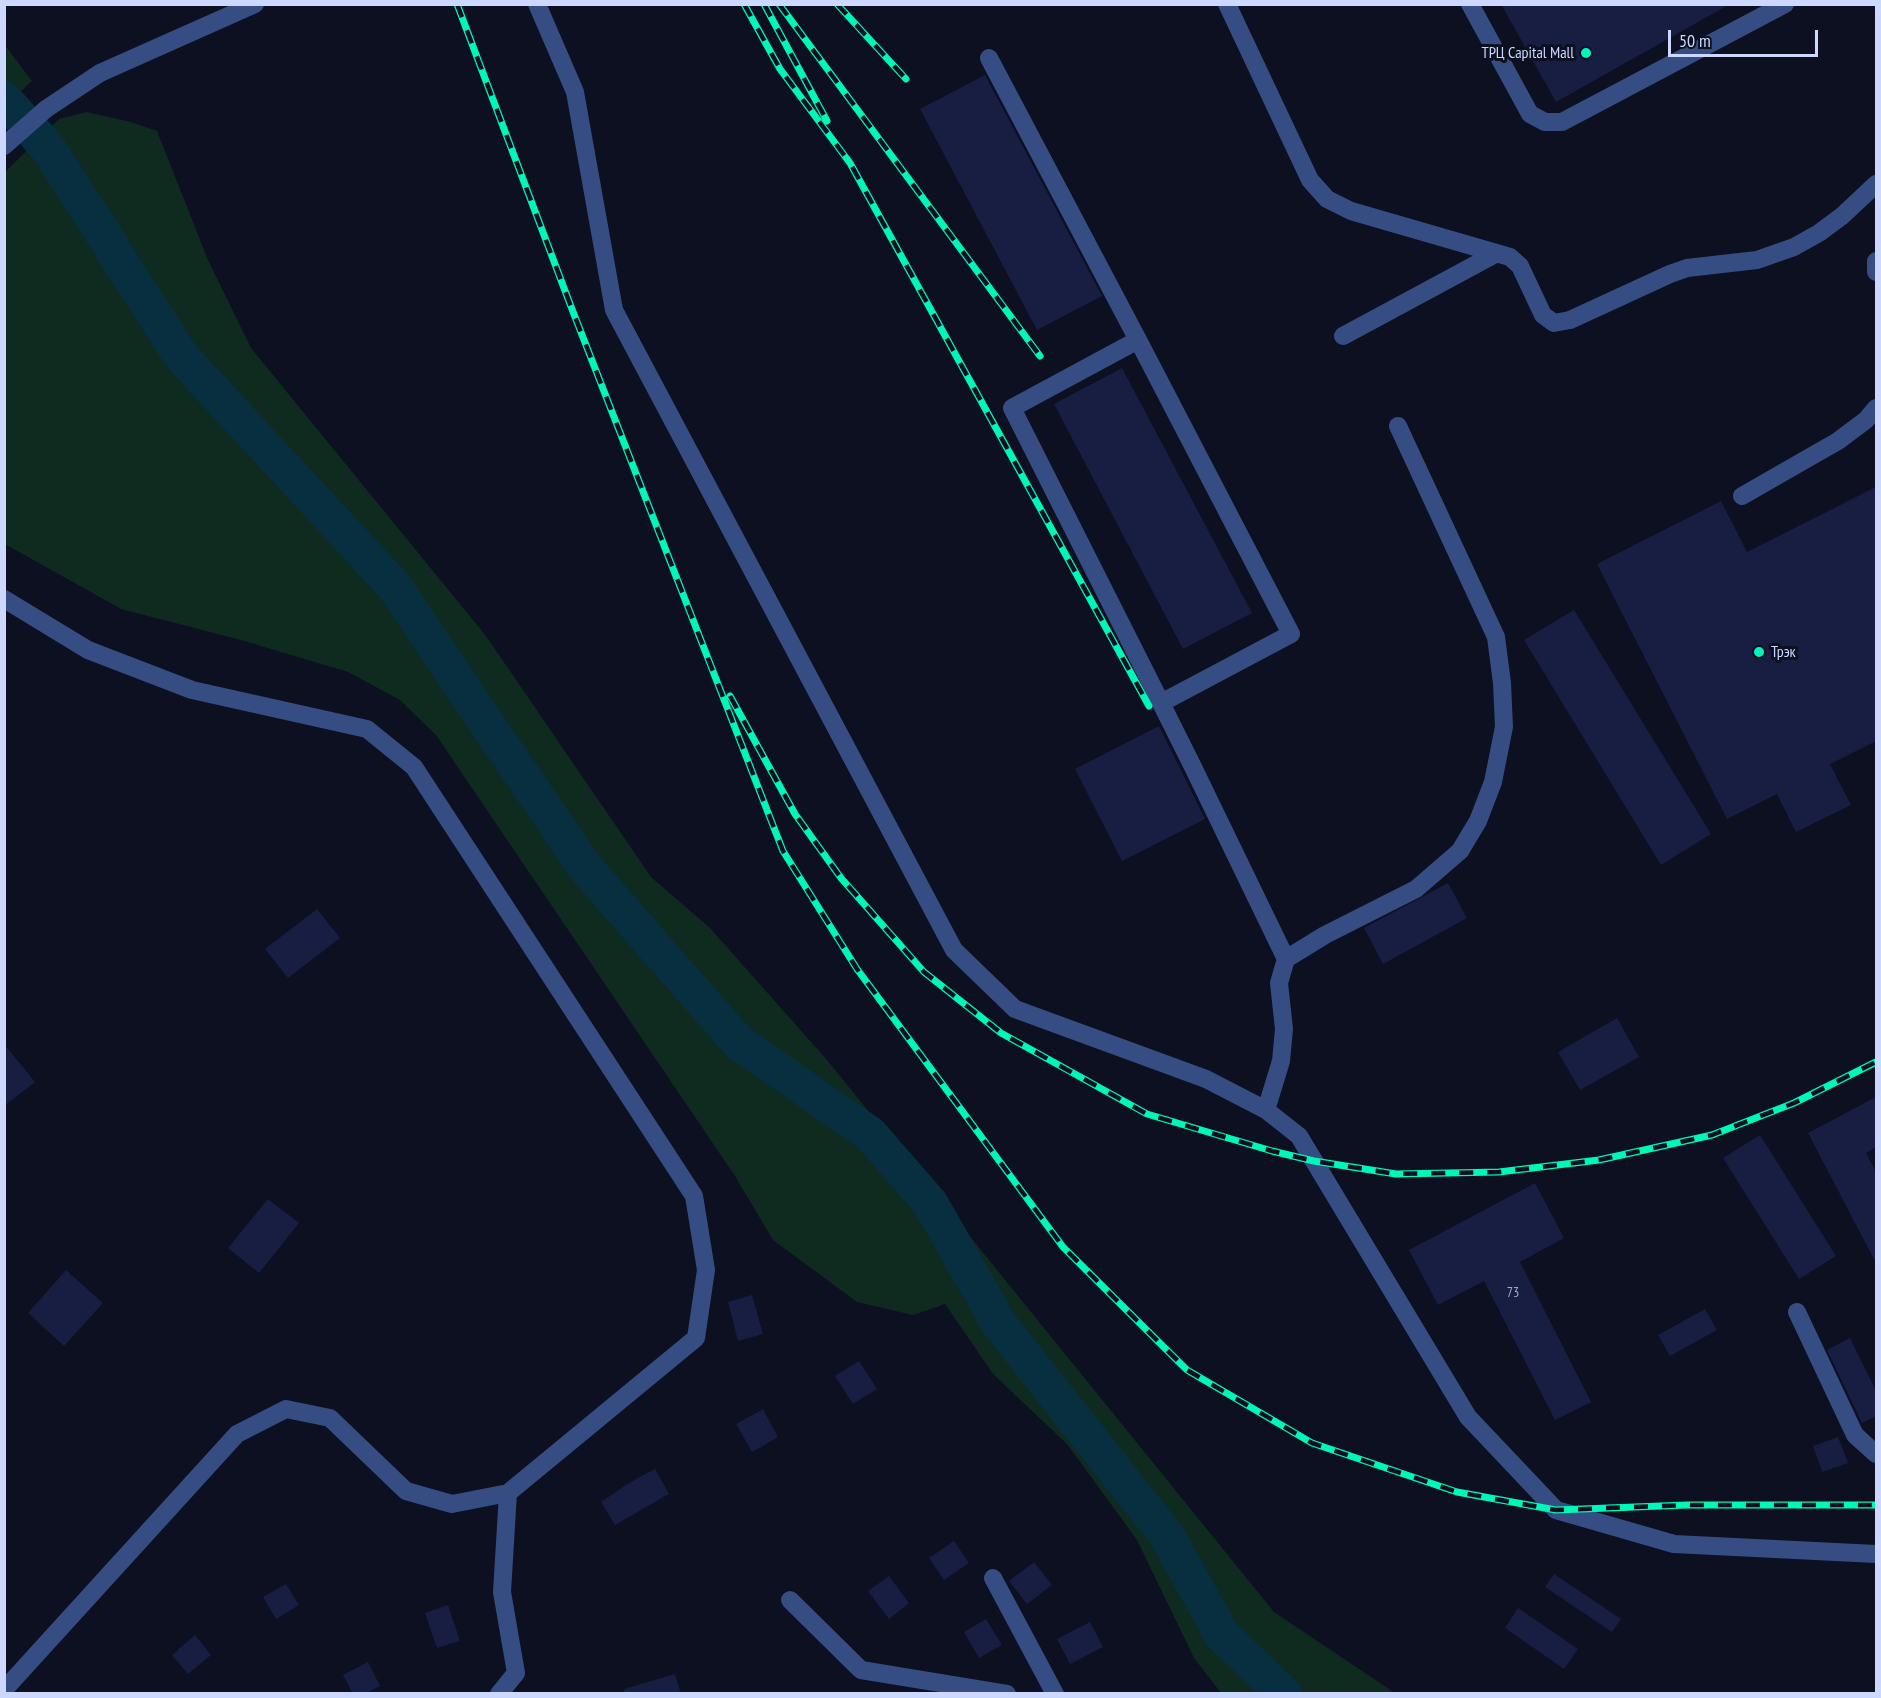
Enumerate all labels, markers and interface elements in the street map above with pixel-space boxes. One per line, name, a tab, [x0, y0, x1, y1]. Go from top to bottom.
scale bar	[1671, 18, 1821, 56]
text: 50 m	[1679, 29, 1711, 52]
place label: ТРЦ Capital Mall	[1482, 43, 1574, 63]
marker: ТРЦ Capital Mall	[1579, 46, 1593, 60]
place label: Трэк	[1771, 642, 1796, 662]
marker: Трэк	[1752, 645, 1766, 659]
house number: 73	[1507, 1285, 1519, 1301]

